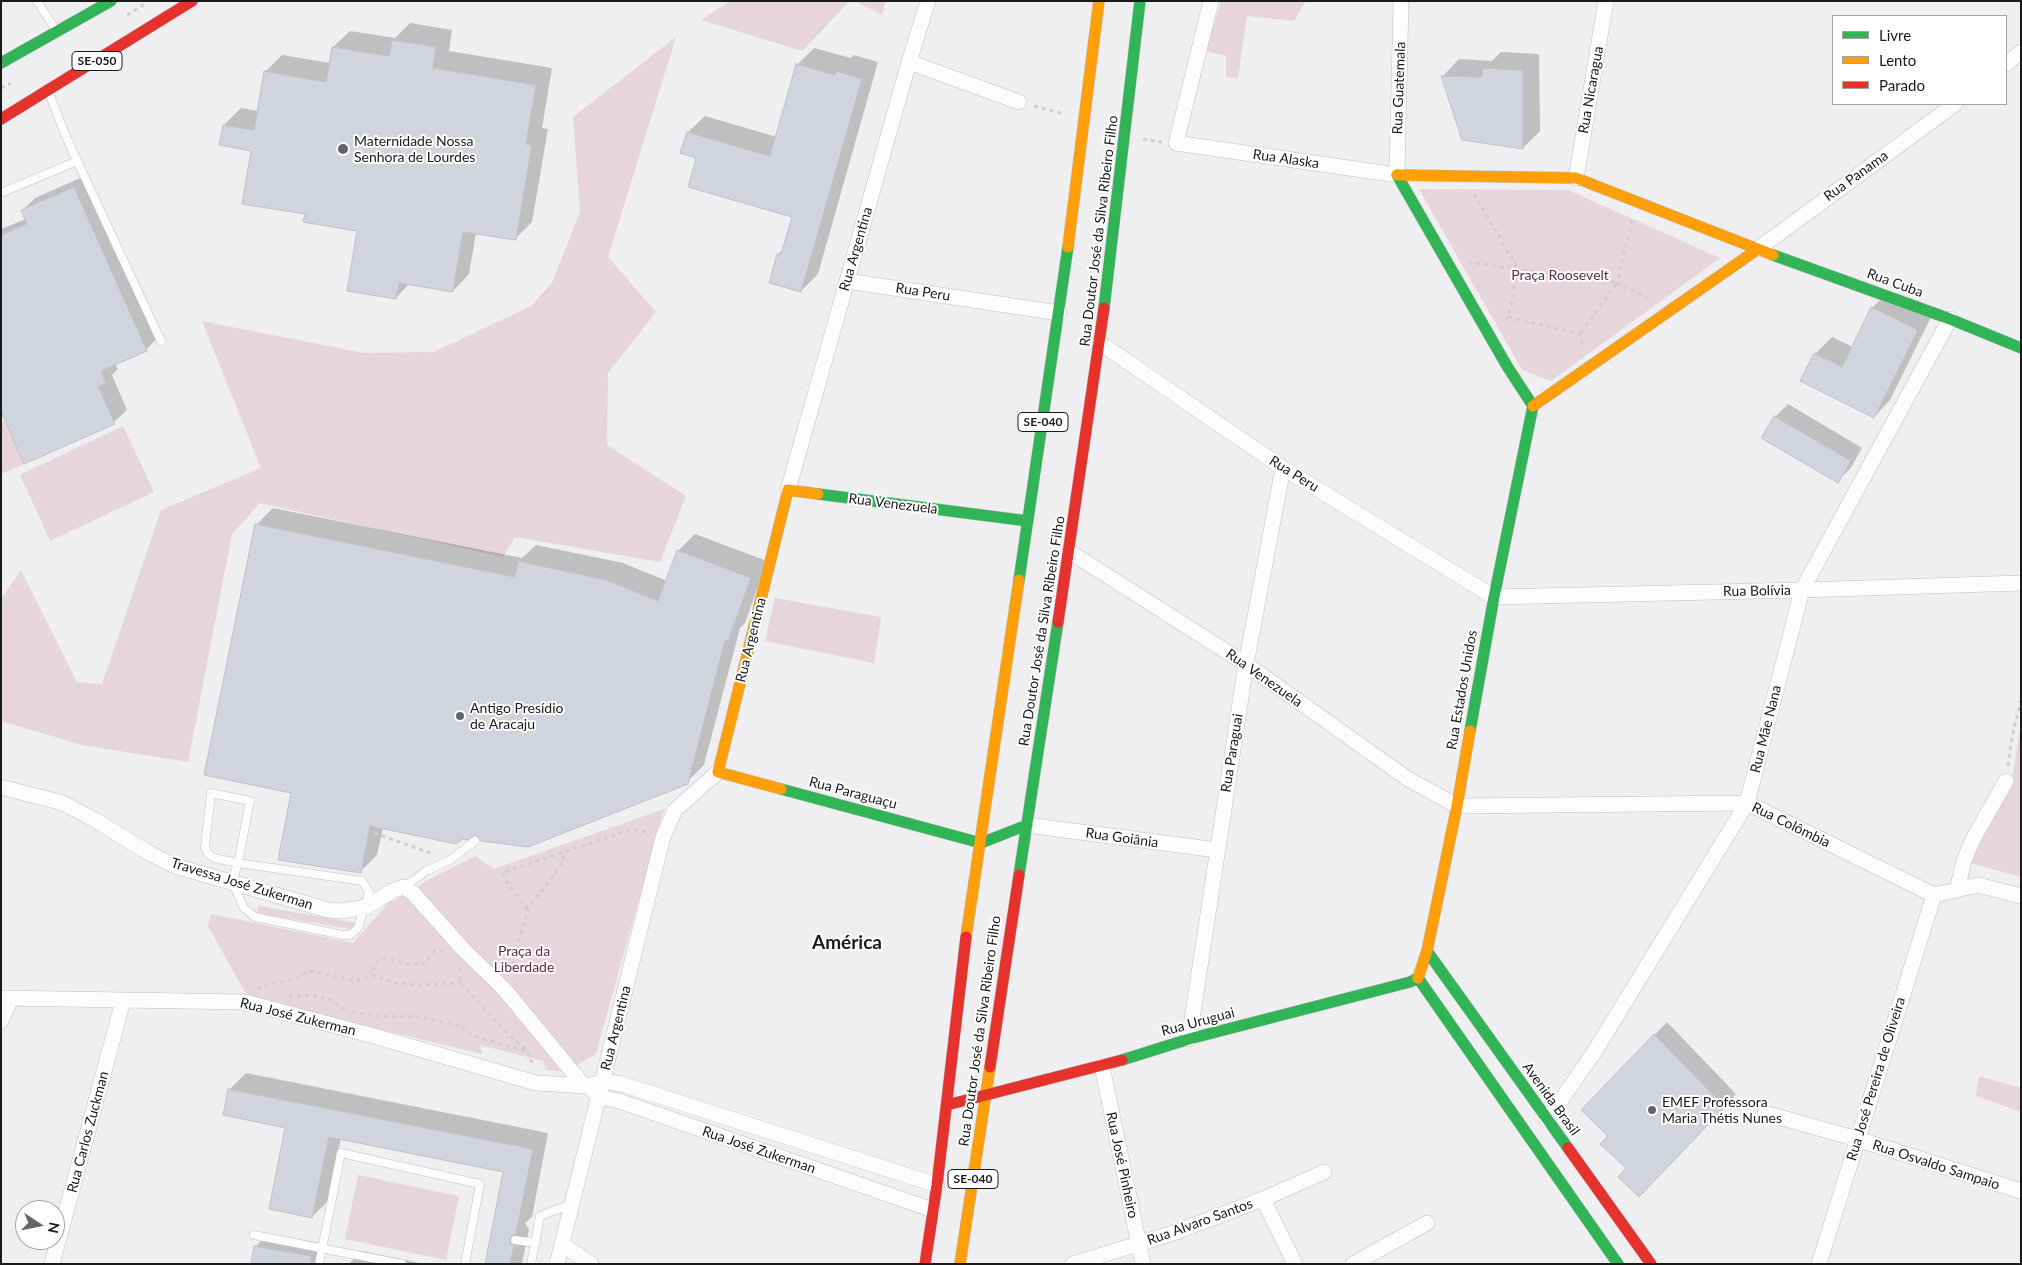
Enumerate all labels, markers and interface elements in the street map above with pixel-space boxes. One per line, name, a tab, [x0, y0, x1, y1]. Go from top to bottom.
legend	[1832, 15, 2007, 105]
text: Livre	[1879, 26, 1911, 44]
street label: Rua Guatemala	[1389, 41, 1409, 135]
street label: Rua Nicaragua	[1575, 45, 1607, 135]
road number: SE-050	[72, 51, 122, 70]
text: Lento	[1879, 51, 1916, 69]
text: Parado	[1879, 76, 1925, 94]
street label: Rua Doutor José da Silva Ribeiro Filho	[1076, 114, 1122, 348]
place label: Maternidade Nossa Senhora de Lourdes	[354, 133, 475, 166]
marker: Maternidade Nossa Senhora de Lourdes	[336, 142, 350, 156]
street label: Rua Alaska	[1252, 146, 1320, 172]
street label: Rua Panama	[1821, 147, 1891, 205]
street label: Rua Argentina	[836, 205, 876, 293]
street label: Rua Cuba	[1865, 265, 1925, 301]
park label: Praça Roosevelt	[1511, 267, 1609, 283]
street label: Rua Peru	[894, 279, 952, 305]
road number: SE-040	[1018, 412, 1068, 432]
street label: Rua Peru	[1266, 452, 1322, 496]
street label: Rua Venezuela	[847, 490, 939, 518]
street label: Rua Doutor José da Silva Ribeiro Filho	[1015, 515, 1069, 747]
street label: Rua Bolívia	[1723, 582, 1791, 600]
street label: Rua Argentina	[732, 596, 770, 684]
street label: Rua Estados Unidos	[1443, 629, 1481, 751]
street label: Rua Venezuela	[1222, 645, 1306, 711]
street label: Rua Mãe Nana	[1747, 683, 1785, 775]
place label: Antigo Presídio de Aracaju	[470, 700, 564, 732]
marker: Antigo Presídio de Aracaju	[454, 710, 466, 722]
street label: Rua Paraguai	[1217, 713, 1247, 793]
street label: Rua Paraguaçu	[807, 773, 899, 813]
street label: Rua Colômbia	[1749, 799, 1833, 851]
street label: Rua Goiânia	[1085, 825, 1159, 851]
street label: Travessa José Zukerman	[169, 854, 315, 914]
street label: Rua Doutor José da Silva Ribeiro Filho	[955, 915, 1005, 1147]
district label: América	[812, 932, 882, 954]
park label: Praça da Liberdade	[494, 943, 554, 976]
street label: Rua Argentina	[597, 984, 635, 1072]
street label: Rua José Zukerman	[238, 994, 358, 1040]
street label: Rua José Pereira de Oliveira	[1843, 995, 1909, 1163]
street label: Rua Uruguai	[1159, 1004, 1237, 1040]
street label: Avenida Brasil	[1519, 1059, 1583, 1139]
street label: Rua Carlos Zuckman	[64, 1069, 112, 1195]
place label: EMEF Professora Maria Thétis Nunes	[1662, 1094, 1782, 1126]
marker: EMEF Professora Maria Thétis Nunes	[1646, 1104, 1658, 1116]
street label: Rua José Pinheiro	[1103, 1110, 1141, 1220]
street label: Rua José Zukerman	[700, 1123, 818, 1177]
street label: Rua Osvaldo Sampaio	[1870, 1137, 2002, 1193]
road number: SE-040	[948, 1170, 998, 1188]
street label: Rua Alvaro Santos	[1145, 1195, 1255, 1249]
north arrow	[15, 1200, 65, 1250]
text: N	[45, 1221, 64, 1235]

